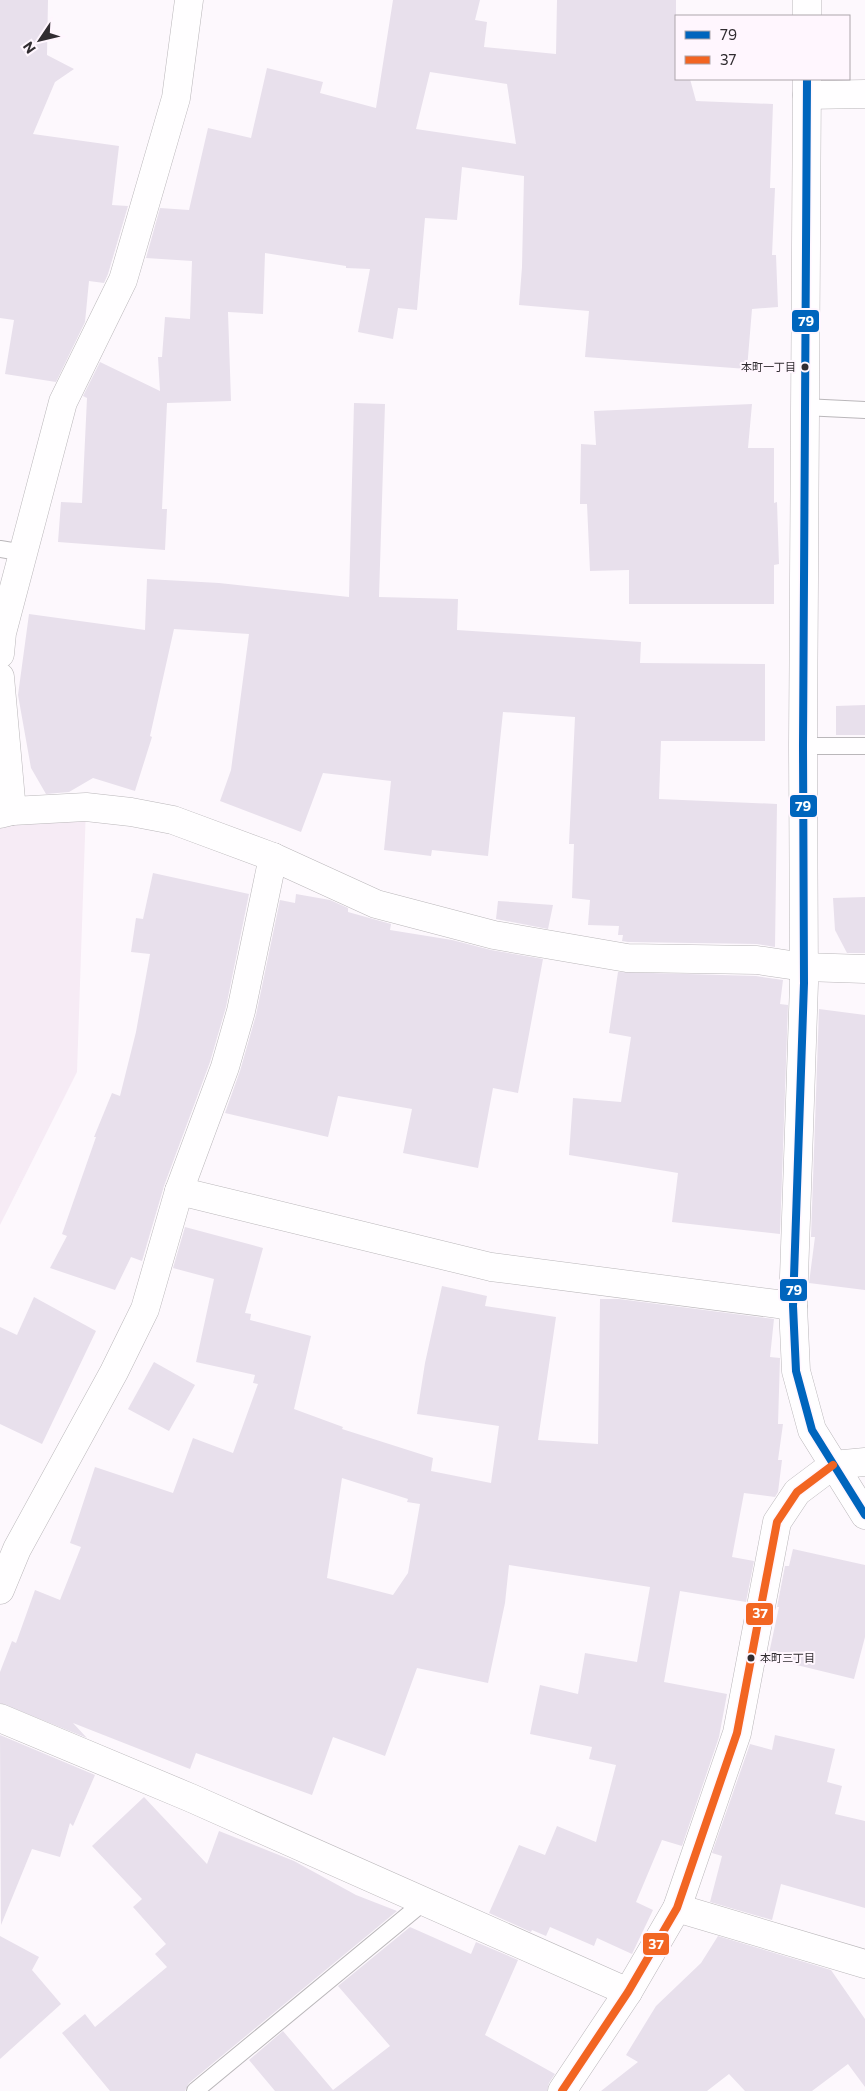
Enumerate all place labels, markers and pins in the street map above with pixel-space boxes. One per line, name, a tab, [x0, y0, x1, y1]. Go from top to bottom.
place label: 本町一丁目	[741, 360, 796, 373]
marker: 本町一丁目	[800, 362, 810, 372]
place label: 本町三丁目	[760, 1651, 815, 1664]
marker: 本町三丁目	[746, 1653, 756, 1663]

